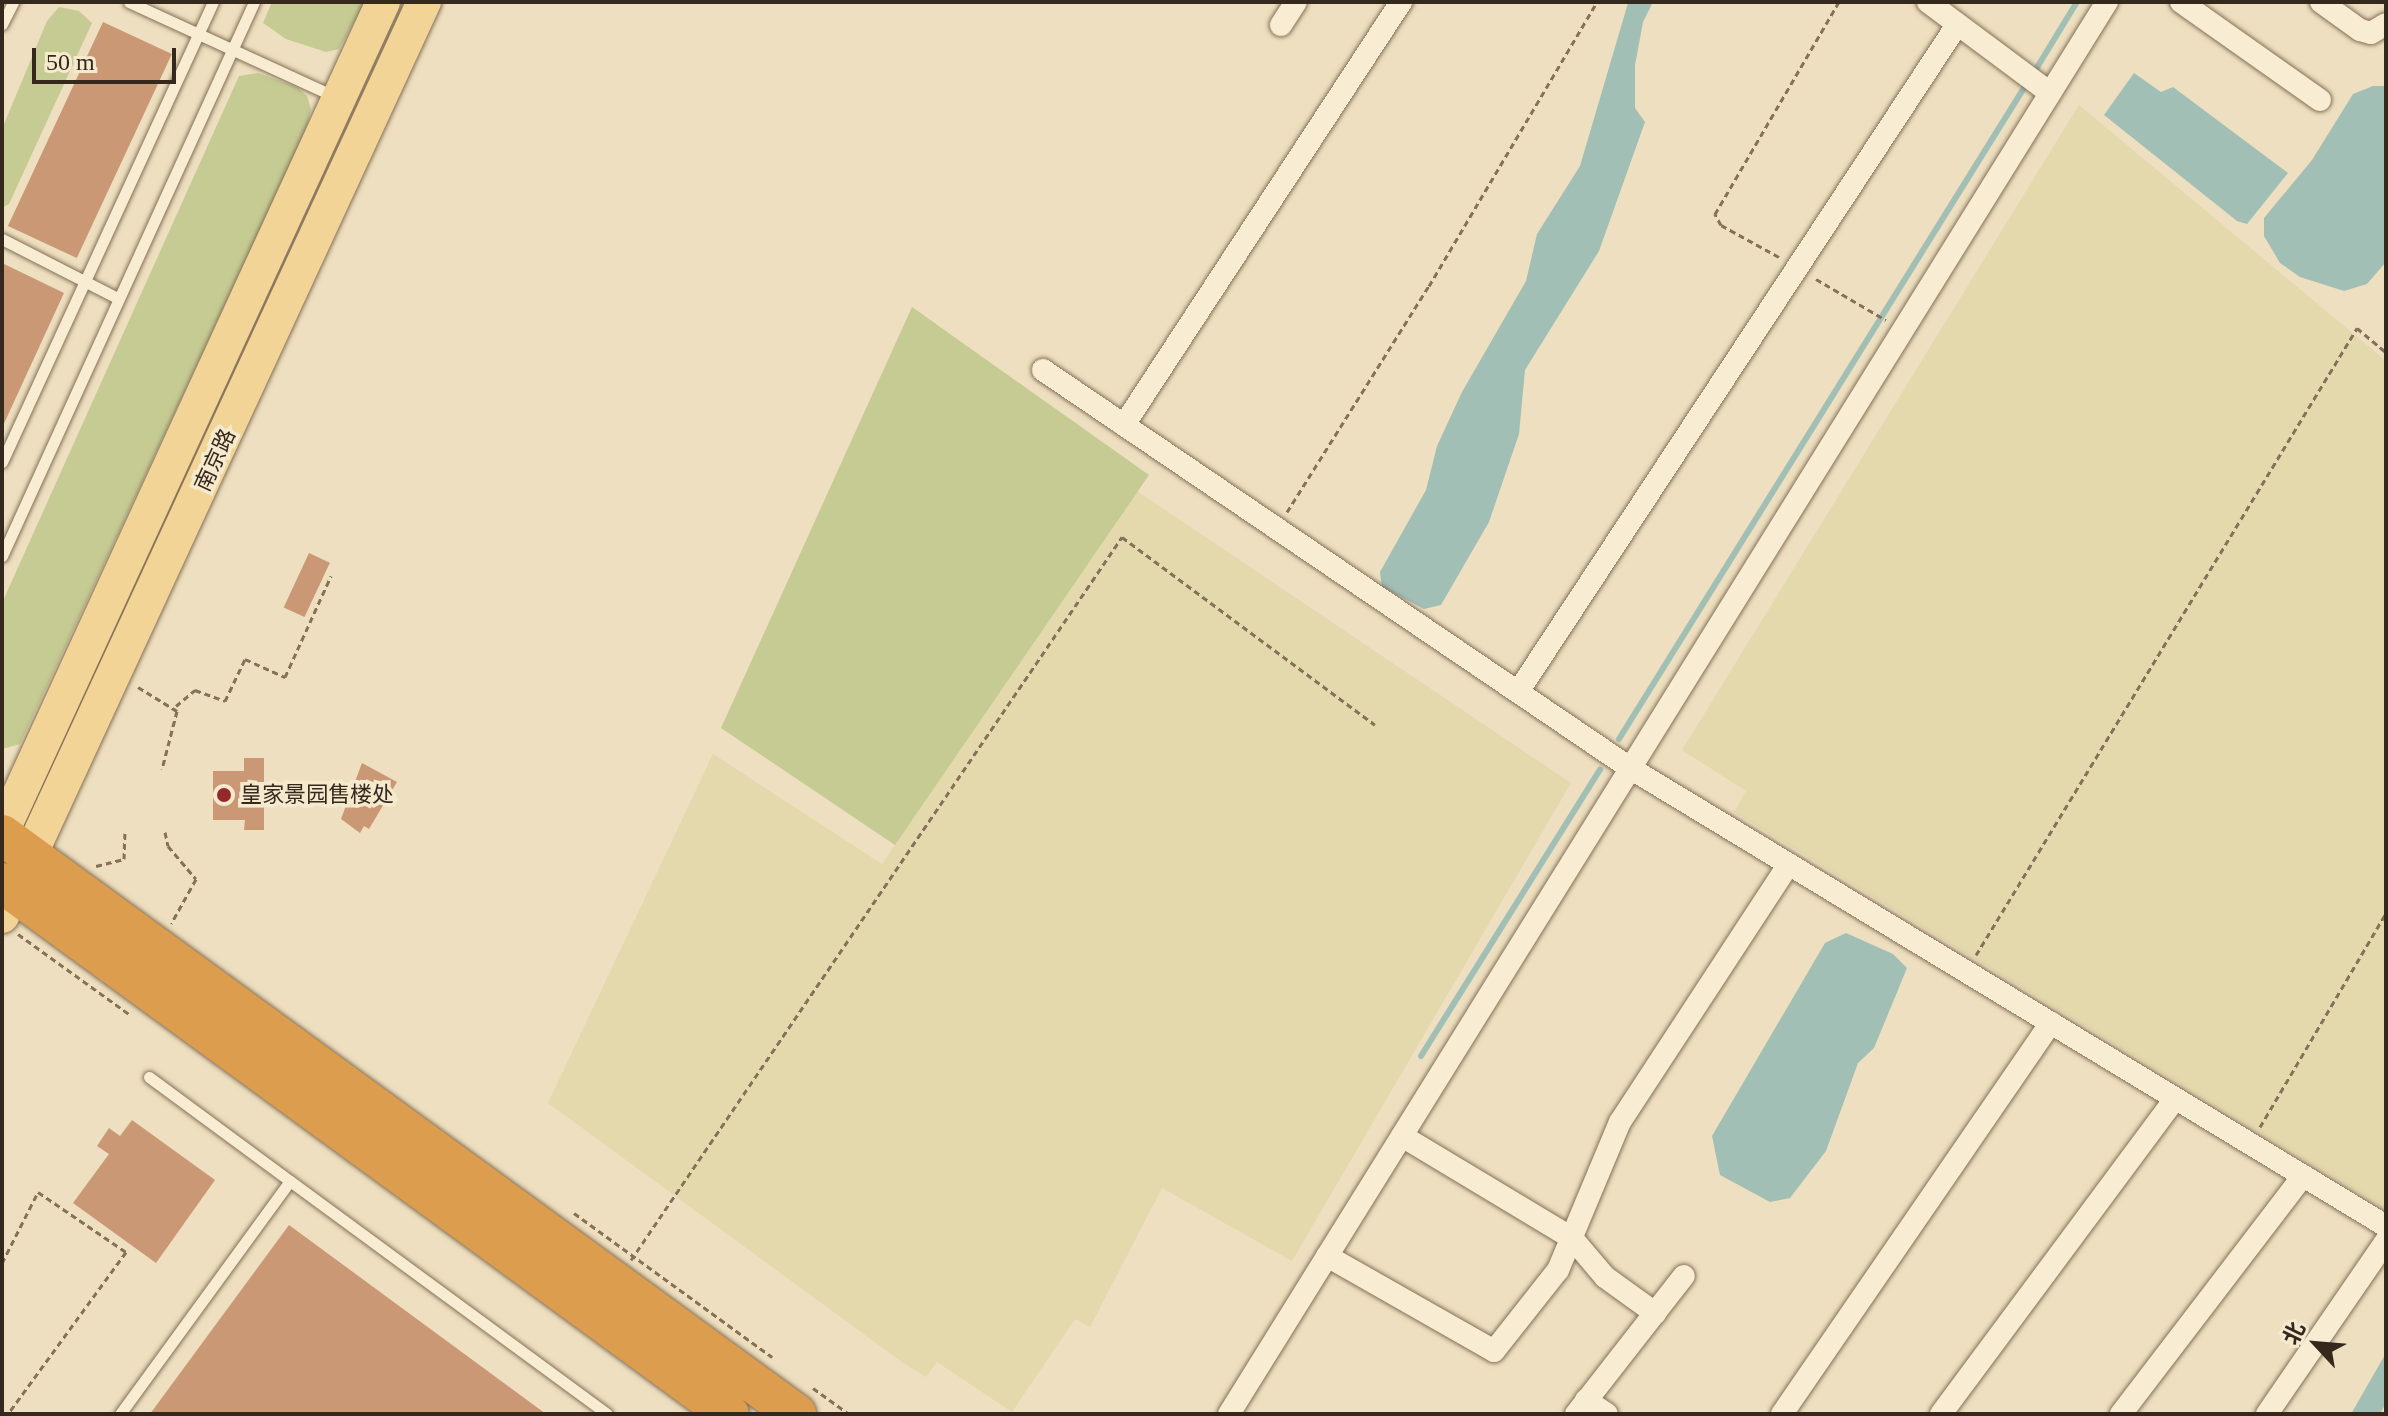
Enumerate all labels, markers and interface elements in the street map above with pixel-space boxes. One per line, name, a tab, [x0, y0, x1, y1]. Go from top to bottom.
scale bar	[36, 32, 180, 82]
text: 50 m	[46, 49, 95, 75]
street label: 南京路	[189, 425, 241, 495]
place label: 皇家景园售楼处	[240, 782, 394, 808]
marker: 皇家景园售楼处	[215, 786, 233, 804]
north arrow	[2276, 1304, 2356, 1384]
text: 北	[2278, 1318, 2310, 1349]

